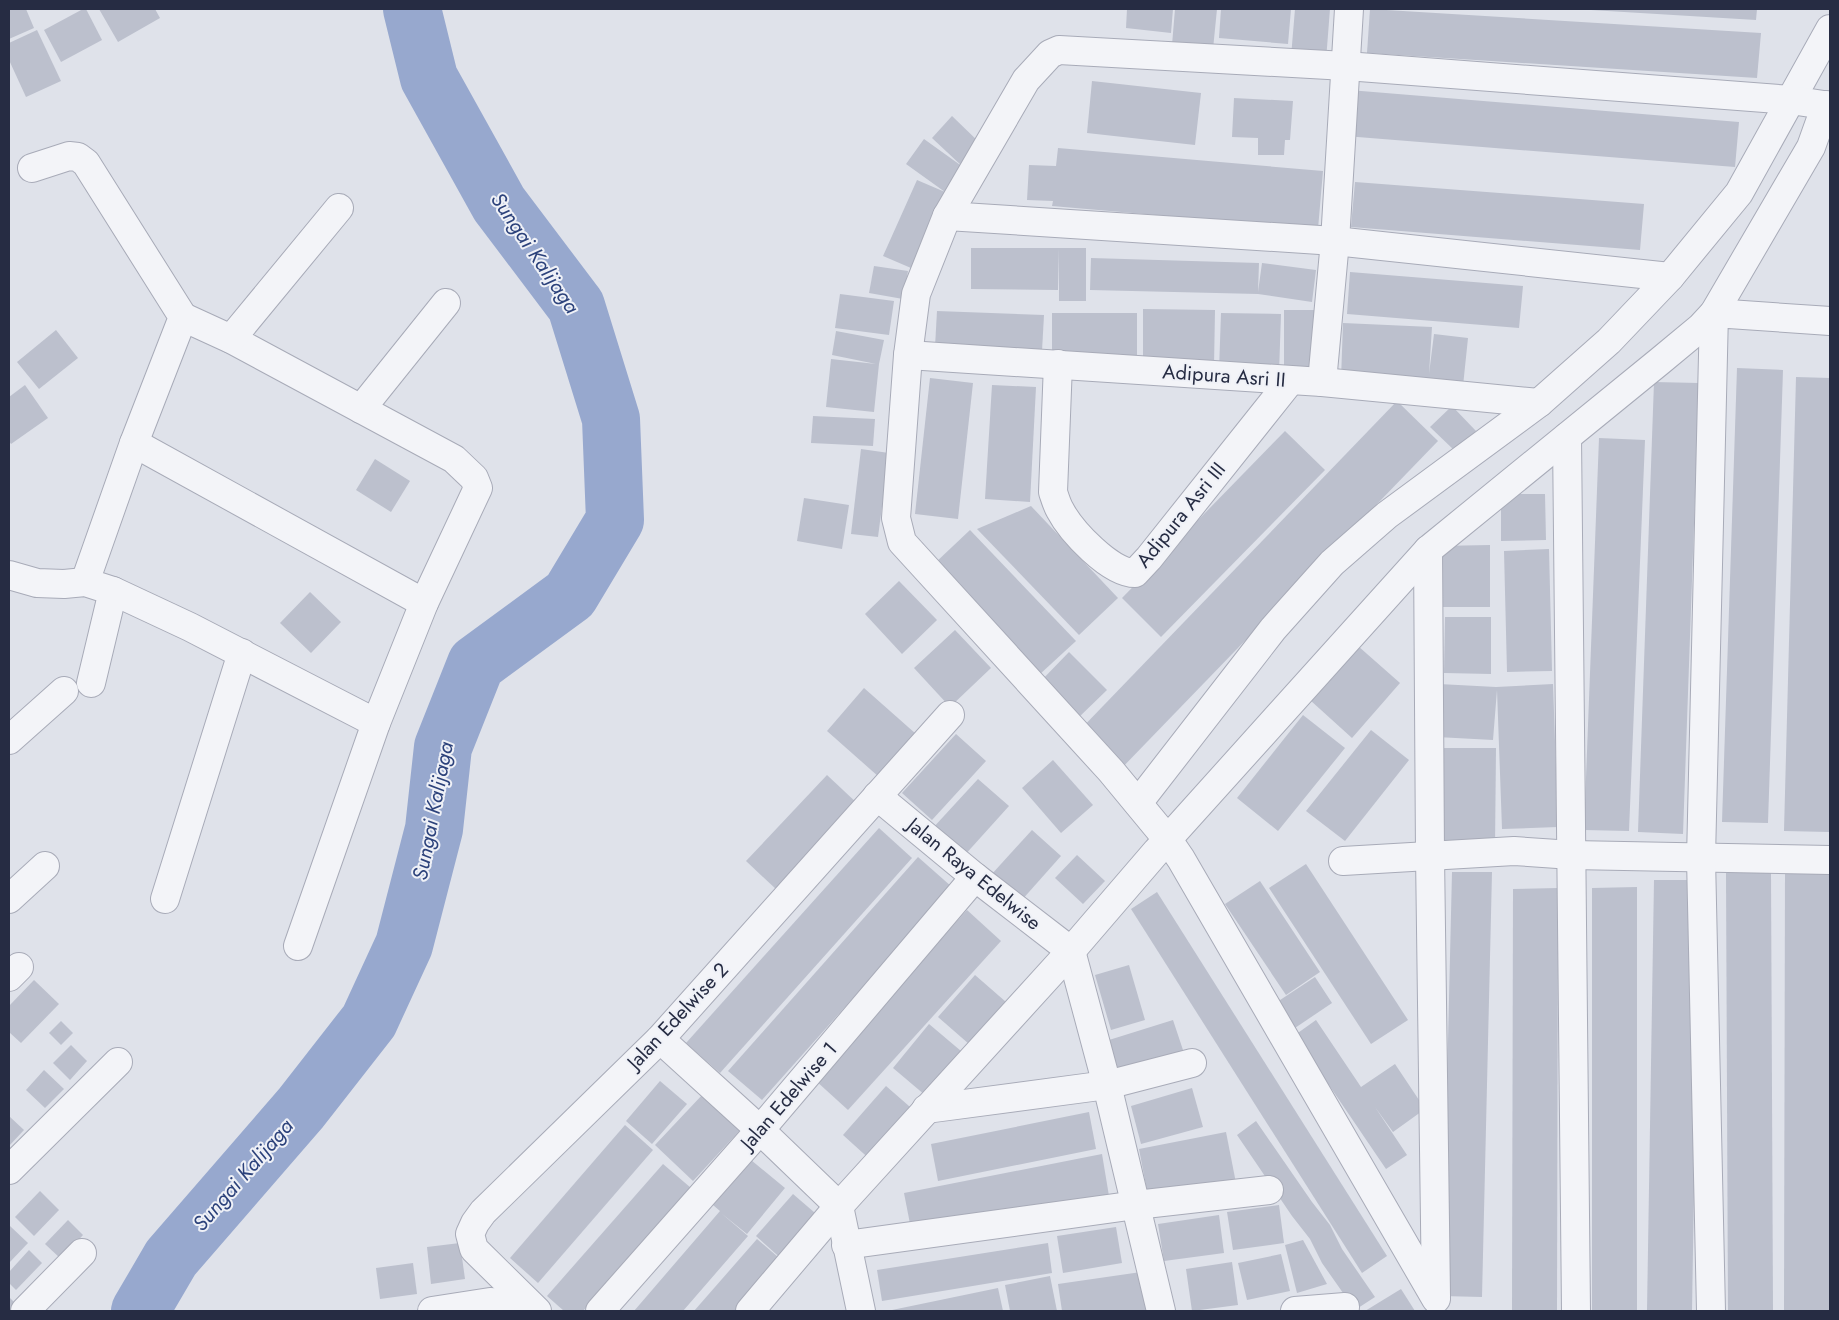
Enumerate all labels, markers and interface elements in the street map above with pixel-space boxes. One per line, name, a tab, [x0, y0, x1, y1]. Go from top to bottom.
water label: Sungai Kalijaga	[483, 186, 587, 320]
street label: Adipura Asri II	[1161, 357, 1287, 395]
street label: Adipura Asri III	[1129, 456, 1233, 574]
water label: Sungai Kalijaga	[405, 739, 461, 883]
street label: Jalan Raya Edelwise	[899, 809, 1047, 937]
street label: Jalan Edelwise 2	[619, 956, 735, 1078]
street label: Jalan Edelwise 1	[732, 1036, 844, 1159]
water label: Sungai Kalijaga	[186, 1112, 301, 1238]

